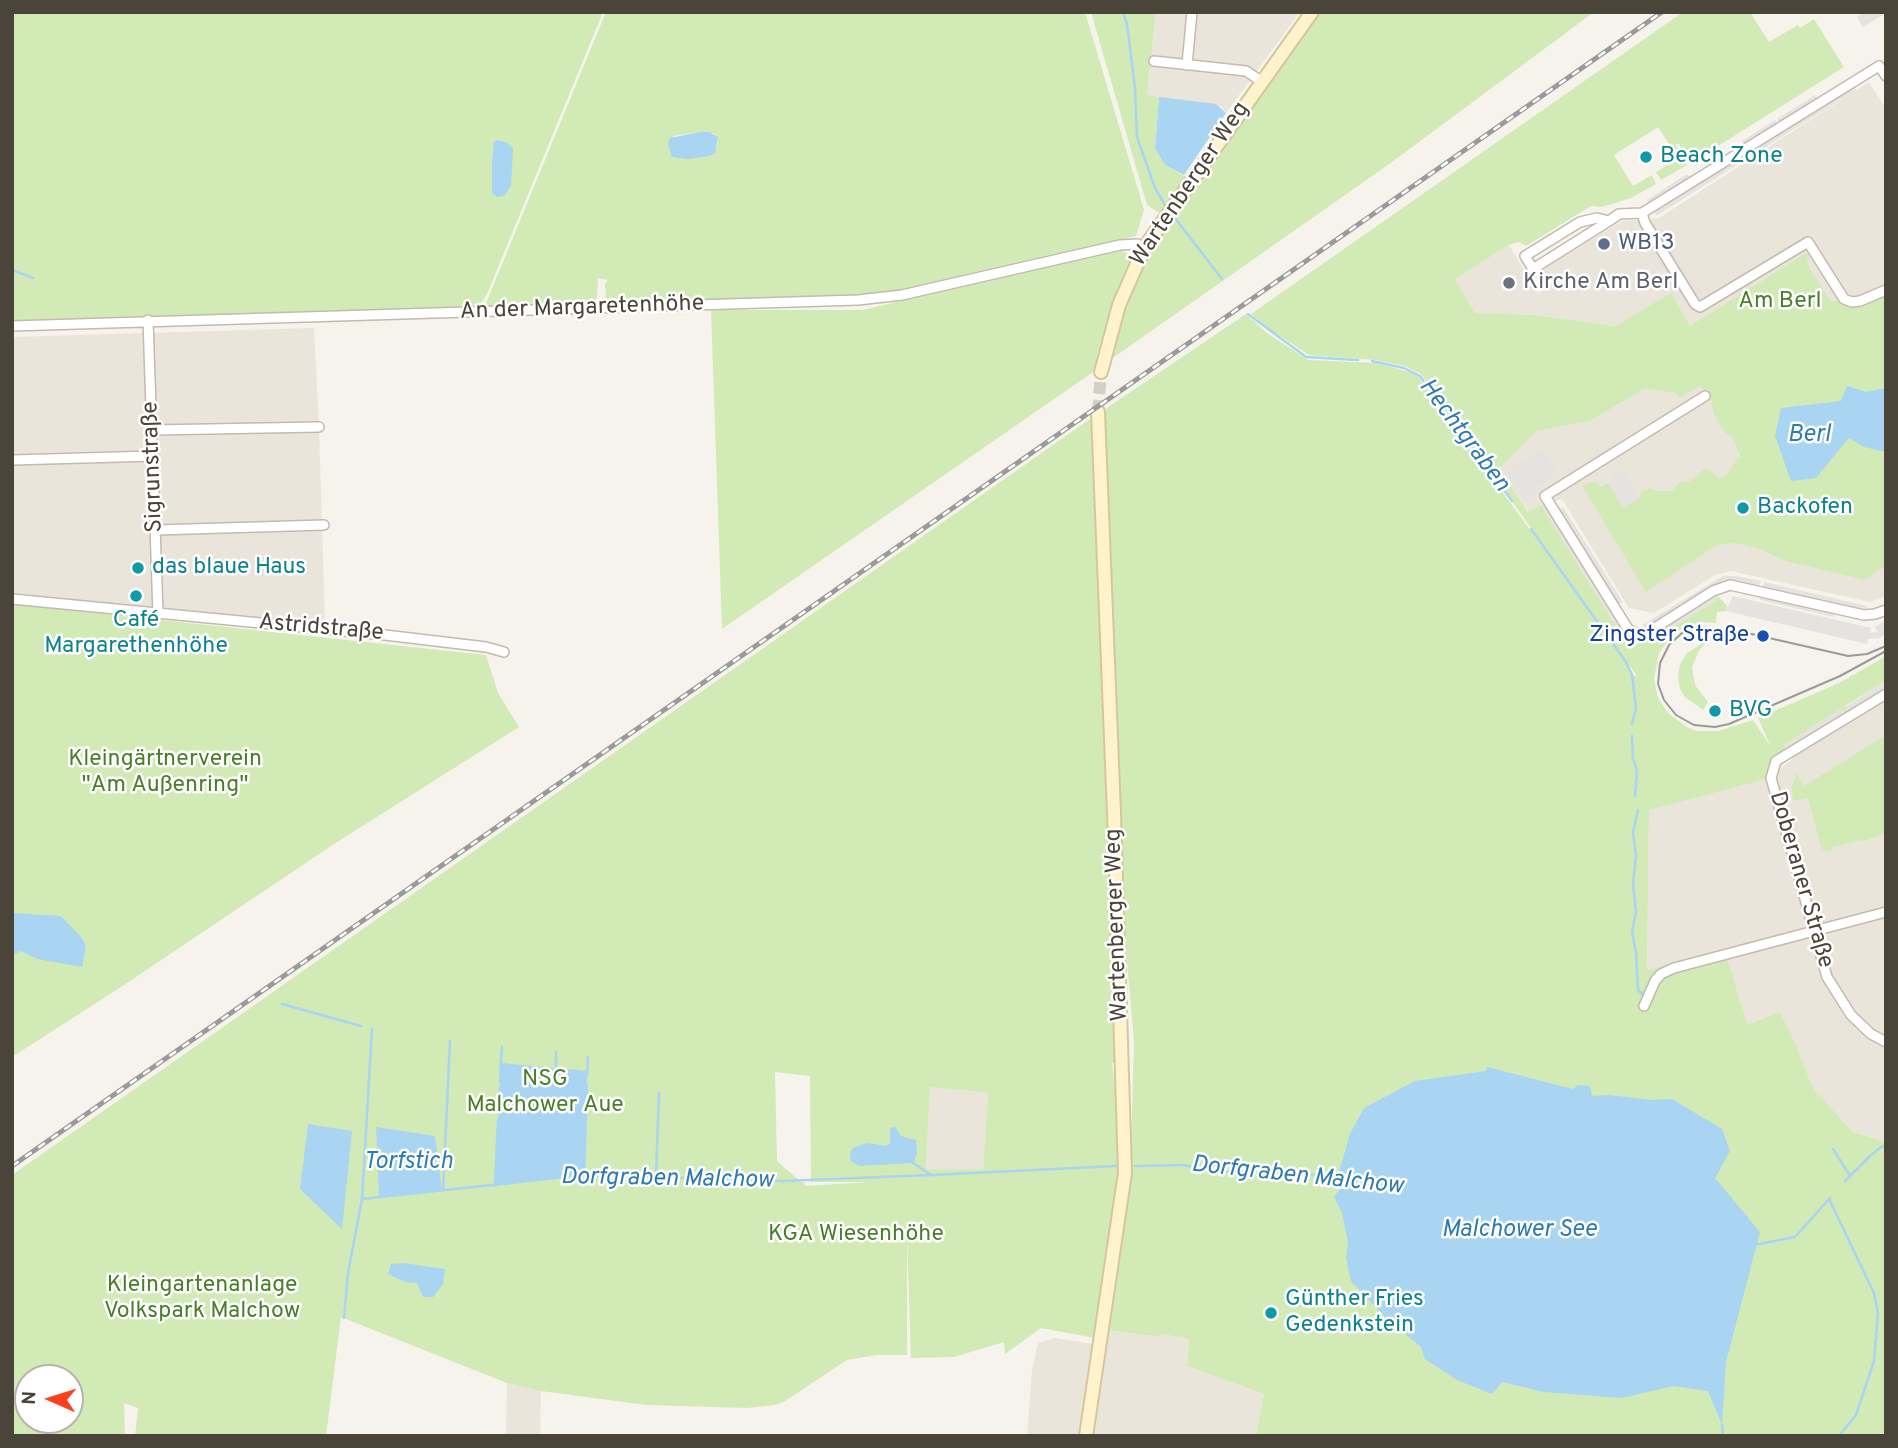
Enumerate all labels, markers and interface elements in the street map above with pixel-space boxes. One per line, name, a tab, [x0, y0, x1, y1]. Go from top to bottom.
street label: Wartenberger Weg	[1126, 97, 1256, 273]
place label: Beach Zone	[1660, 143, 1783, 171]
marker: Beach Zone	[1638, 149, 1654, 165]
place label: WB13	[1618, 230, 1675, 258]
marker: WB13	[1596, 236, 1612, 252]
place label: Kirche Am Berl	[1523, 269, 1678, 297]
marker: Kirche Am Berl	[1501, 275, 1517, 291]
park label: Am Berl	[1738, 288, 1822, 316]
street label: An der Margaretenhöhe	[459, 291, 705, 327]
water label: Hechtgraben	[1411, 374, 1515, 498]
street label: Sigrunstraße	[138, 401, 170, 533]
water label: Berl	[1788, 422, 1830, 450]
place label: Backofen	[1757, 494, 1853, 522]
marker: Backofen	[1735, 500, 1751, 516]
place label: das blaue Haus	[152, 554, 306, 582]
marker: das blaue Haus	[130, 560, 146, 576]
marker: Café Margarethenhöhe	[128, 588, 144, 604]
place label: Café Margarethenhöhe	[44, 607, 228, 661]
street label: Astridstraße	[257, 610, 385, 648]
place label: Zingster Straße	[1589, 622, 1749, 650]
marker: Zingster Straße	[1755, 628, 1771, 644]
place label: BVG	[1729, 697, 1772, 725]
marker: BVG	[1707, 703, 1723, 719]
park label: Kleingärtnerverein "Am Außenring"	[68, 746, 262, 800]
street label: Doberaner Straße	[1762, 789, 1838, 971]
street label: Wartenberger Weg	[1101, 828, 1135, 1022]
park label: NSG Malchower Aue	[466, 1066, 624, 1120]
water label: Torfstich	[363, 1149, 453, 1177]
water label: Dorfgraben Malchow	[1190, 1152, 1404, 1202]
water label: Dorfgraben Malchow	[560, 1164, 774, 1196]
water label: Malchower See	[1441, 1217, 1597, 1245]
park label: KGA Wiesenhöhe	[768, 1221, 944, 1249]
park label: Kleingartenanlage Volkspark Malchow	[104, 1272, 300, 1326]
place label: Günther Fries Gedenkstein	[1285, 1286, 1424, 1340]
marker: Günther Fries Gedenkstein	[1263, 1305, 1279, 1321]
north arrow	[14, 1364, 84, 1434]
text: N	[18, 1391, 42, 1405]

